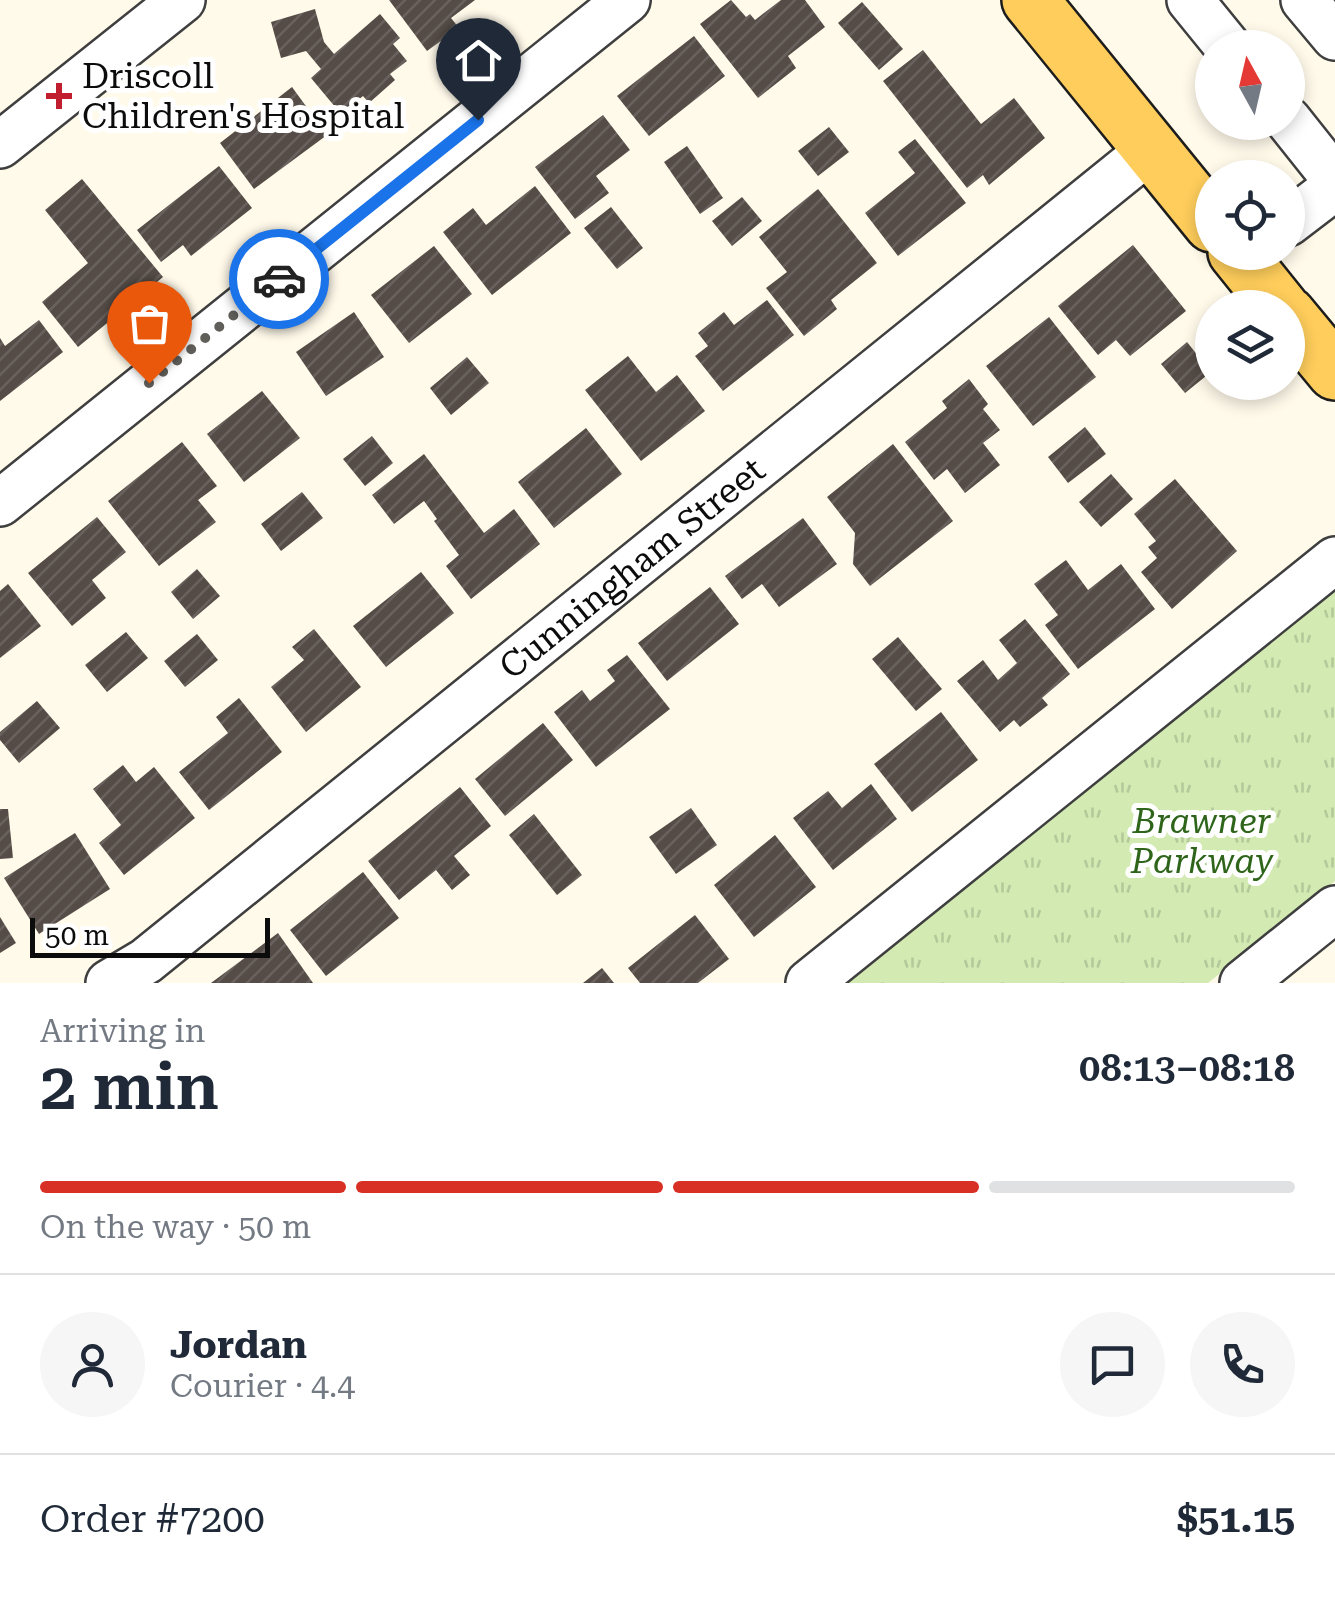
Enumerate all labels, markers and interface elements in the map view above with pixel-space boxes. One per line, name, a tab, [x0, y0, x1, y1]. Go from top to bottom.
pin	[436, 18, 521, 121]
north arrow	[1195, 30, 1305, 140]
map controls	[1195, 30, 1305, 400]
icon: home	[451, 33, 506, 88]
place label: Driscoll Children's Hospital	[82, 56, 404, 137]
marker: Driscoll Children's Hospital	[46, 83, 72, 109]
button: locate	[1195, 160, 1305, 270]
courier	[229, 229, 329, 329]
icon: car	[252, 252, 307, 307]
pin	[107, 281, 192, 384]
button: layers	[1195, 290, 1305, 400]
icon: bag	[122, 296, 177, 351]
street label: Cunningham Street	[491, 449, 773, 687]
park label: Brawner Parkway	[1130, 801, 1274, 882]
scale bar	[30, 913, 270, 958]
text: 50 m	[45, 919, 109, 952]
text: Arriving in	[40, 1012, 205, 1050]
text: 08:13–08:18	[1079, 1046, 1295, 1090]
text: 2 min	[40, 1049, 219, 1125]
text: On the way · 50 m	[40, 1208, 311, 1246]
button: person	[40, 1312, 145, 1417]
button: chat	[1060, 1312, 1165, 1417]
button: phone	[1190, 1312, 1295, 1417]
text: Jordan	[170, 1323, 307, 1367]
text: Courier · 4.4	[170, 1367, 355, 1405]
text: Order #7200	[40, 1497, 265, 1541]
text: $51.15	[1177, 1497, 1295, 1541]

